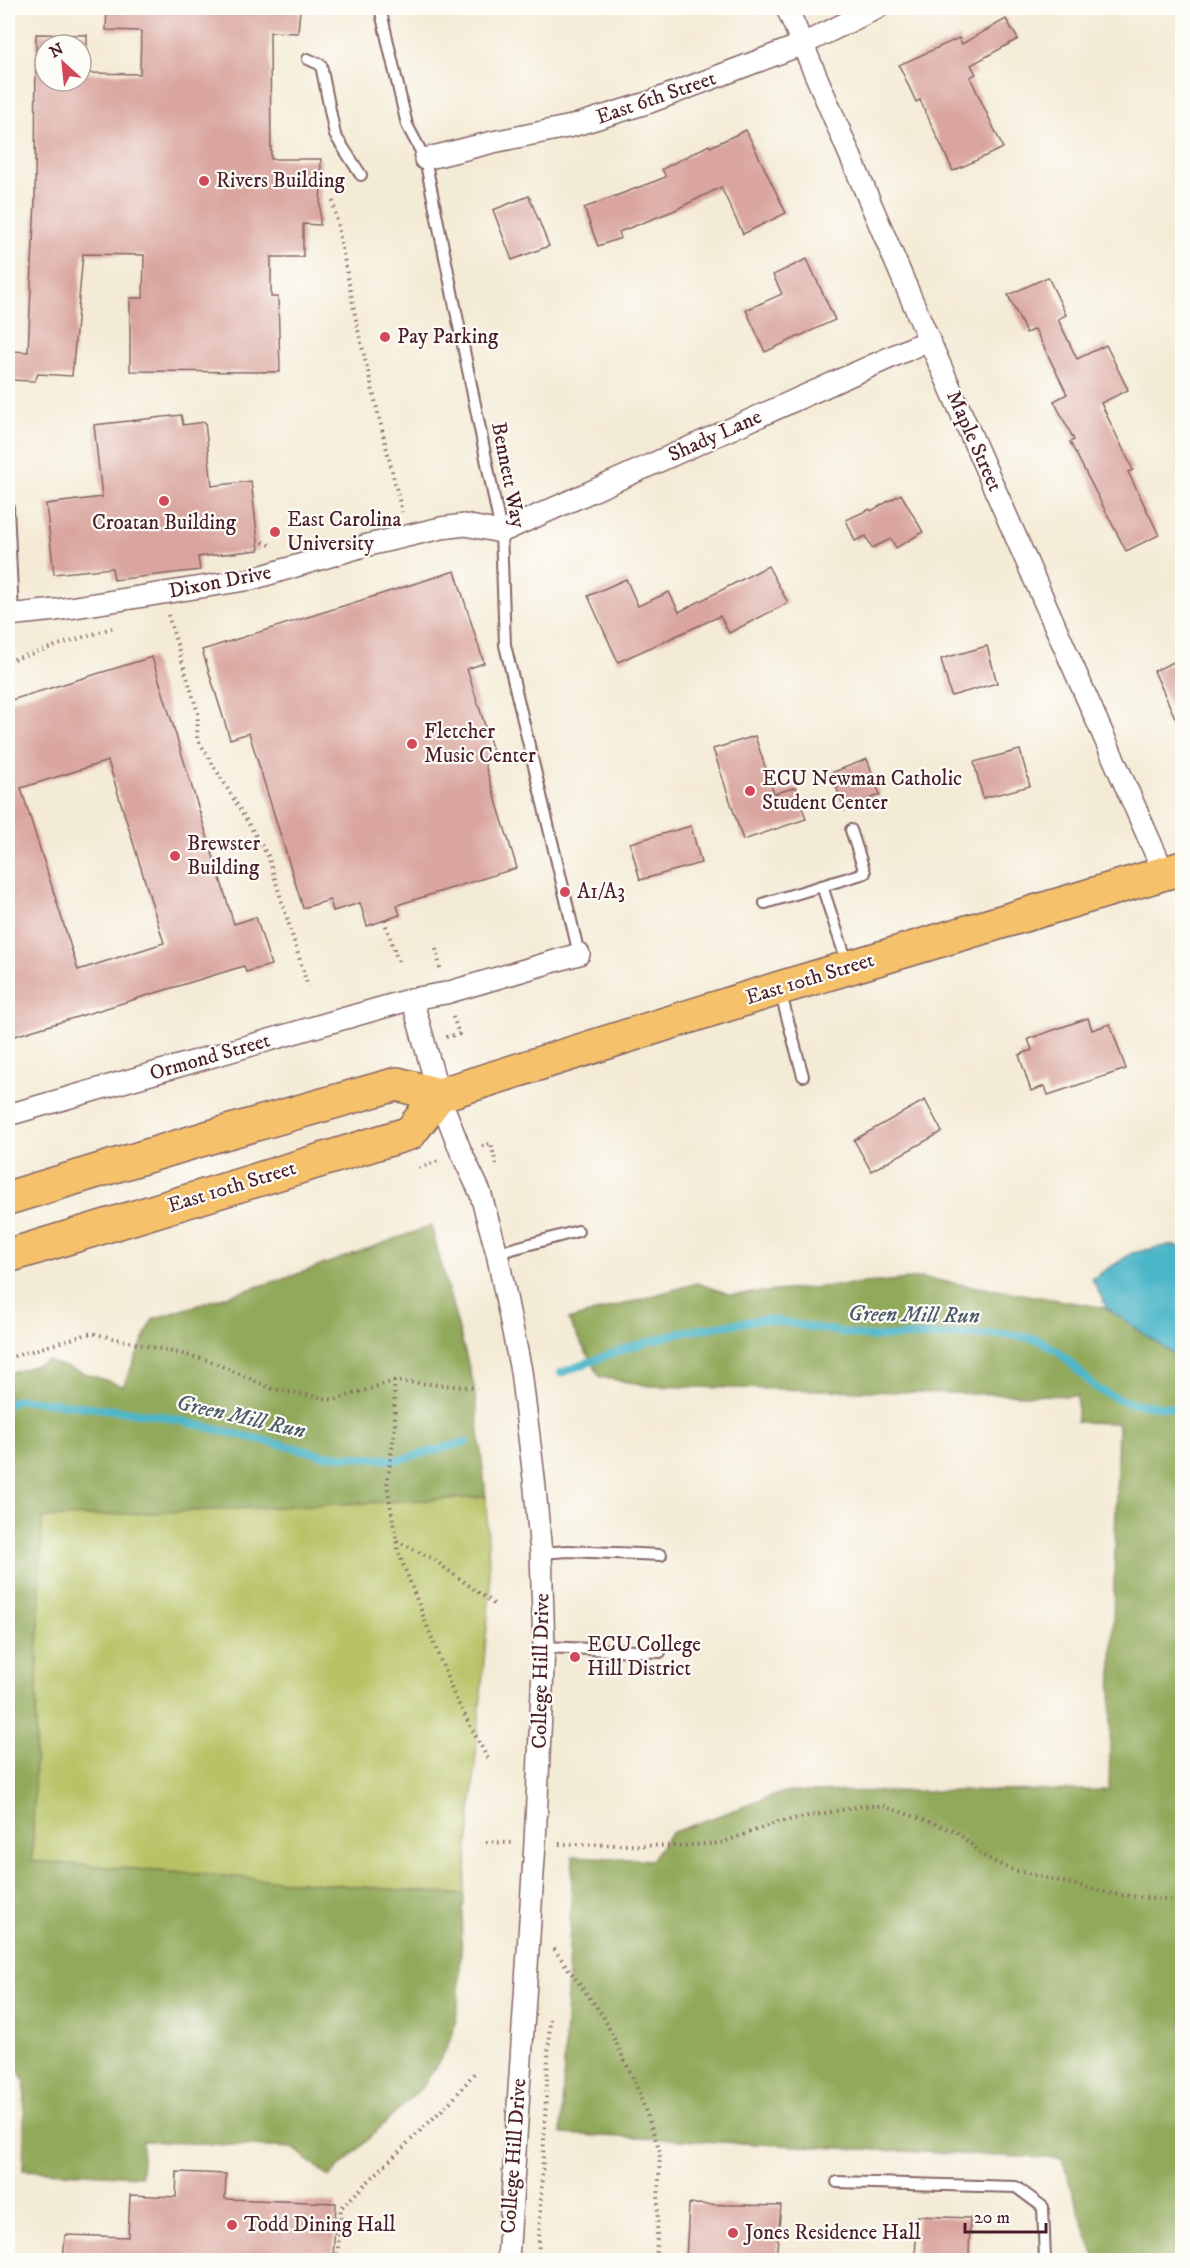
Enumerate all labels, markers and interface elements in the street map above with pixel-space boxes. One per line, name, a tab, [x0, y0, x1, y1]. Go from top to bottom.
north arrow	[33, 33, 93, 93]
text: N	[46, 39, 67, 62]
street label: East 6th Street	[593, 65, 720, 131]
place label: Rivers Building	[216, 168, 346, 194]
marker: Rivers Building	[197, 174, 211, 188]
place label: Pay Parking	[397, 324, 499, 350]
marker: Pay Parking	[378, 330, 392, 344]
street label: Maple Street	[940, 387, 1008, 496]
street label: Shady Lane	[664, 404, 766, 468]
street label: Bennett Way	[485, 420, 531, 531]
marker: Croatan Building	[157, 494, 171, 508]
place label: East Carolina University	[287, 507, 402, 557]
place label: Croatan Building	[92, 510, 237, 536]
marker: East Carolina University	[268, 525, 282, 539]
street label: Dixon Drive	[167, 559, 274, 605]
place label: Fletcher Music Center	[424, 719, 536, 769]
marker: Fletcher Music Center	[405, 737, 419, 751]
place label: ECU Newman Catholic Student Center	[762, 766, 962, 816]
marker: ECU Newman Catholic Student Center	[743, 784, 757, 798]
place label: Brewster Building	[187, 831, 261, 881]
marker: Brewster Building	[168, 849, 182, 863]
place label: A1/A3	[577, 879, 625, 905]
marker: A1/A3	[558, 885, 572, 899]
street label: East 10th Street	[743, 947, 878, 1011]
street label: Ormond Street	[147, 1027, 274, 1087]
street label: East 10th Street	[165, 1155, 300, 1219]
water label: Green Mill Run	[848, 1300, 980, 1330]
water label: Green Mill Run	[174, 1389, 308, 1445]
street label: College Hill Drive	[527, 1593, 555, 1749]
place label: ECU College Hill District	[587, 1632, 701, 1682]
marker: ECU College Hill District	[568, 1650, 582, 1664]
street label: College Hill Drive	[496, 2077, 532, 2235]
scale bar	[965, 2196, 1046, 2234]
text: 20 m	[974, 2207, 1010, 2229]
place label: Todd Dining Hall	[244, 2212, 396, 2238]
marker: Todd Dining Hall	[225, 2218, 239, 2232]
place label: Jones Residence Hall	[743, 2220, 921, 2246]
marker: Jones Residence Hall	[726, 2226, 740, 2240]

